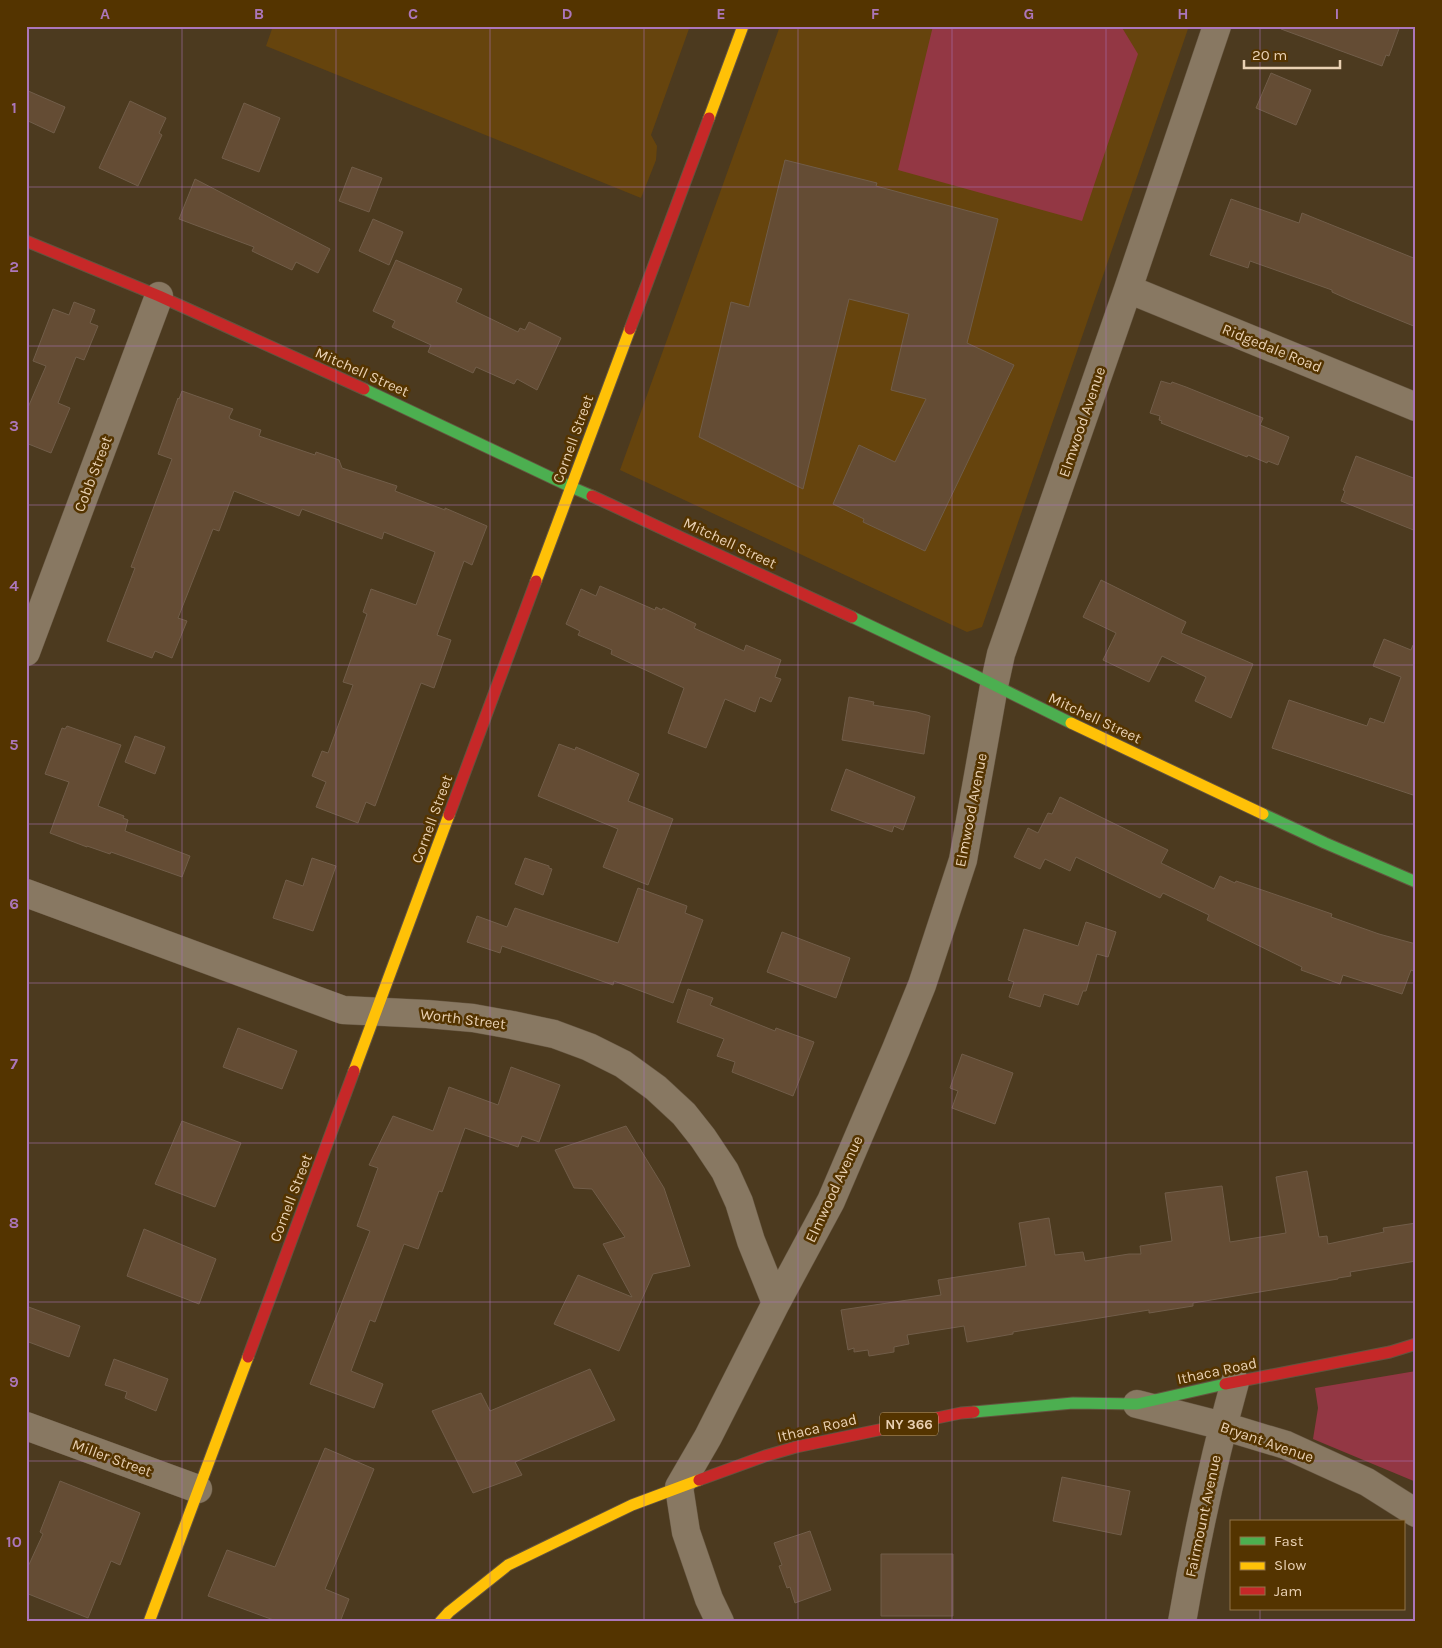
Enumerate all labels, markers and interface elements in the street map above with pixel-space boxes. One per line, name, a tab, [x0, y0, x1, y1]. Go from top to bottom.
text: A	[100, 4, 110, 23]
text: B	[254, 4, 264, 23]
text: C	[408, 4, 418, 23]
text: D	[562, 4, 573, 23]
text: E	[716, 4, 726, 23]
text: F	[871, 4, 880, 23]
text: G	[1024, 4, 1034, 23]
text: H	[1177, 4, 1189, 23]
text: I	[1335, 4, 1339, 23]
scale bar	[1244, 38, 1341, 70]
text: 20 m	[1252, 46, 1287, 64]
text: 1	[11, 98, 17, 117]
text: 2	[9, 257, 19, 276]
street label: Ridgedale Road	[1220, 320, 1324, 376]
street label: Mitchell Street	[312, 343, 412, 401]
street label: Elmwood Avenue	[1055, 364, 1109, 480]
street label: Cornell Street	[549, 392, 597, 486]
text: 3	[9, 416, 19, 435]
street label: Cobb Street	[70, 433, 116, 515]
street label: Mitchell Street	[681, 514, 780, 573]
text: 4	[9, 576, 19, 595]
street label: Mitchell Street	[1046, 689, 1145, 748]
text: 5	[9, 735, 19, 754]
street label: Elmwood Avenue	[951, 751, 991, 869]
street label: Cornell Street	[408, 772, 456, 866]
text: 6	[9, 894, 19, 913]
street label: Worth Street	[419, 1005, 507, 1033]
text: 7	[10, 1054, 18, 1073]
street label: Elmwood Avenue	[801, 1133, 867, 1245]
street label: Cornell Street	[266, 1151, 316, 1245]
text: 8	[9, 1213, 19, 1232]
street label: Ithaca Road	[1175, 1354, 1259, 1388]
text: 9	[9, 1372, 19, 1391]
street label: Ithaca Road	[775, 1410, 859, 1446]
road number: NY 366	[880, 1412, 938, 1436]
street label: Bryant Avenue	[1218, 1418, 1316, 1466]
street label: Miller Street	[70, 1435, 155, 1481]
street label: Fairmount Avenue	[1181, 1453, 1225, 1579]
legend	[1230, 1520, 1404, 1610]
text: 10	[6, 1532, 22, 1551]
text: Fast	[1274, 1532, 1304, 1550]
text: Slow	[1274, 1556, 1306, 1574]
text: Jam	[1274, 1582, 1302, 1600]

